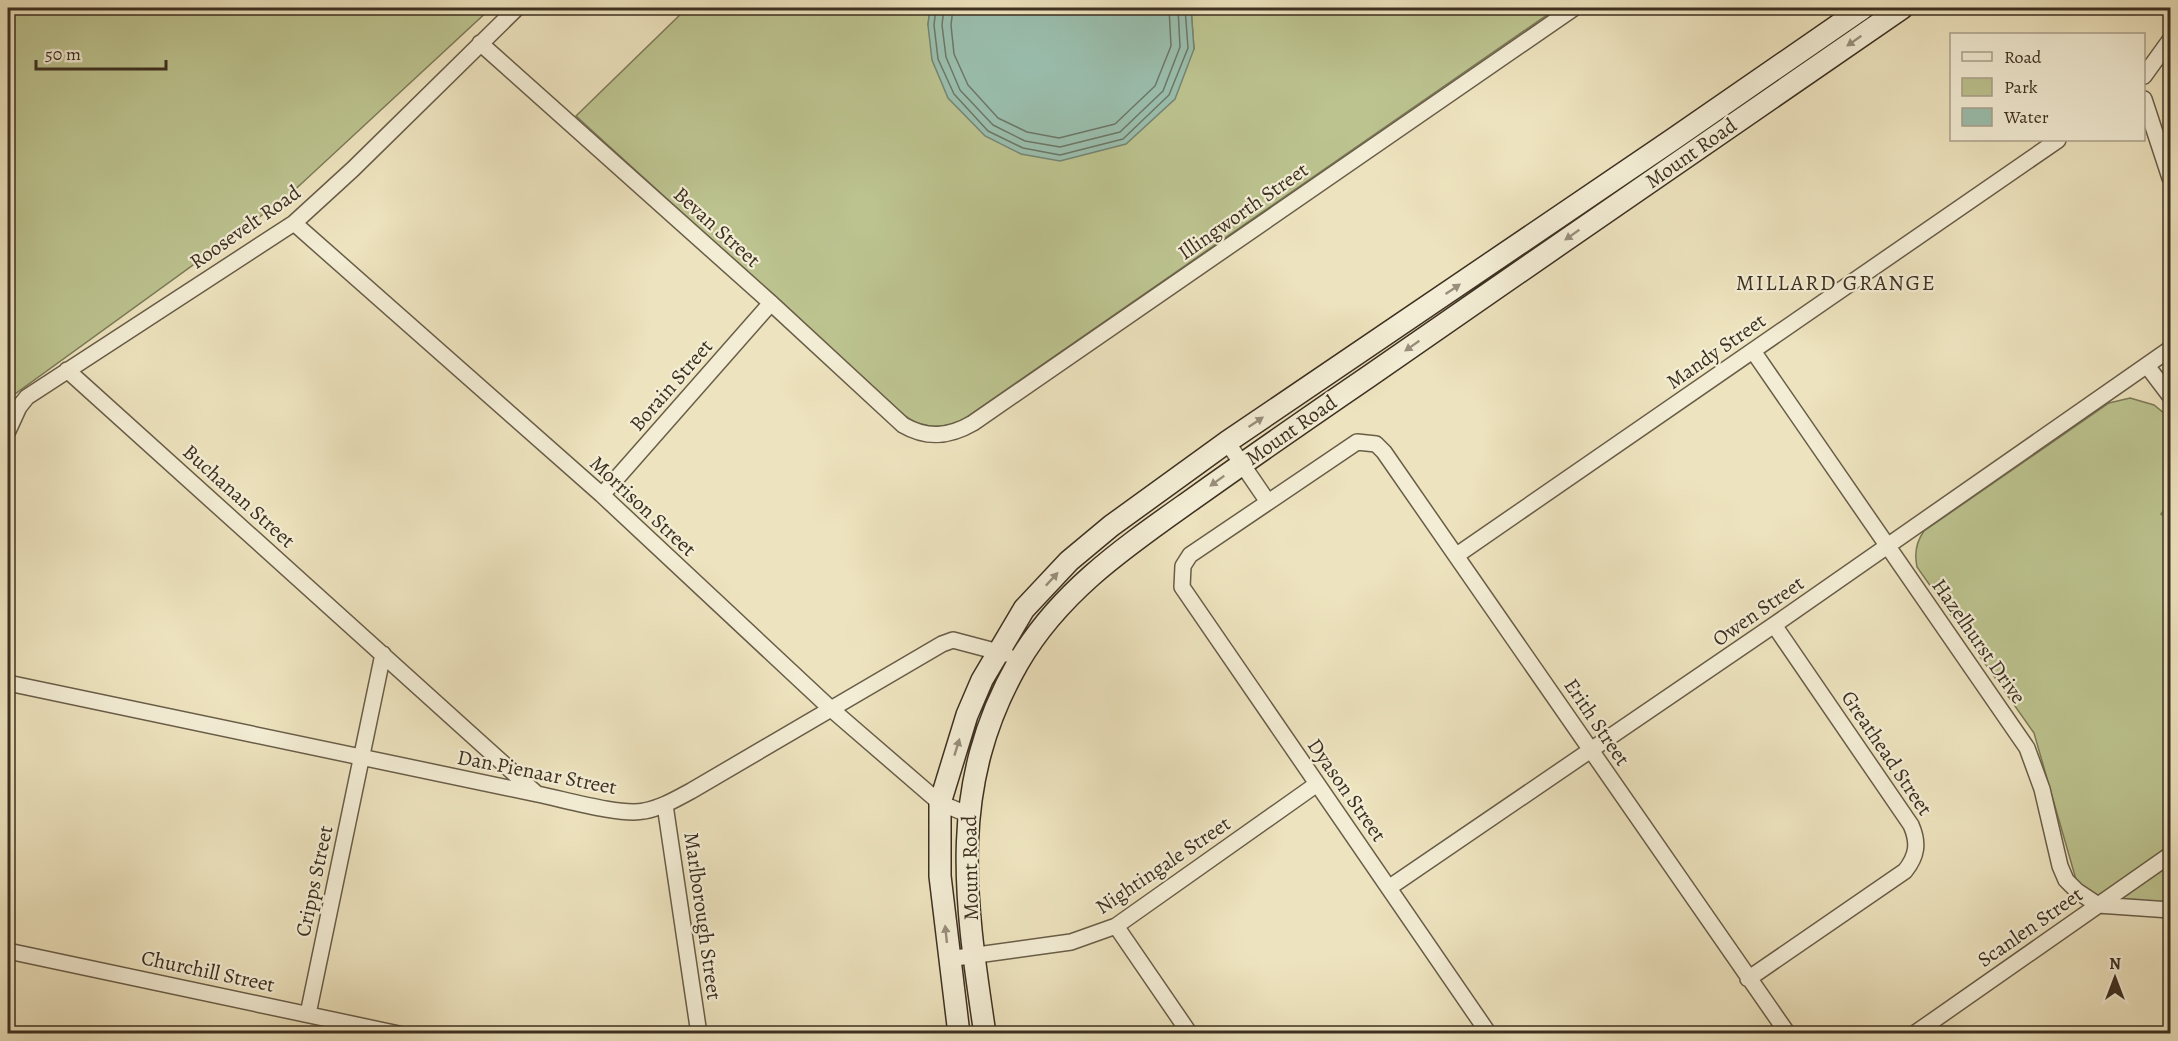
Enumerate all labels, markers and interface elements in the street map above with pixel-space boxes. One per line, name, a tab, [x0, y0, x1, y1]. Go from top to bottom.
scale bar	[36, 33, 166, 71]
legend	[1950, 33, 2145, 141]
one-way arrow	[1846, 35, 1862, 47]
text: 50 m	[45, 42, 81, 66]
text: Road	[2004, 45, 2042, 69]
text: Park	[2004, 75, 2038, 99]
text: Water	[2003, 105, 2049, 129]
street label: Mount Road	[1640, 111, 1743, 195]
street label: Illingworth Street	[1172, 156, 1314, 266]
street label: Roosevelt Road	[184, 178, 307, 276]
street label: Bevan Street	[668, 181, 766, 274]
one-way arrow	[1565, 229, 1581, 241]
district label: MILLARD GRANGE	[1736, 268, 1936, 298]
one-way arrow	[1444, 283, 1460, 295]
street label: Mandy Street	[1661, 306, 1771, 396]
street label: Borain Street	[623, 333, 719, 437]
one-way arrow	[1404, 340, 1420, 351]
street label: Mount Road	[1240, 388, 1343, 472]
one-way arrow	[1248, 416, 1264, 428]
street label: Buchanan Street	[177, 438, 301, 554]
street label: Morrison Street	[584, 449, 702, 563]
one-way arrow	[1210, 475, 1226, 487]
street label: Owen Street	[1707, 569, 1809, 653]
one-way arrow	[1045, 572, 1059, 587]
street label: Hazelhurst Drive	[1925, 573, 2033, 709]
street label: Erith Street	[1558, 673, 1637, 771]
street label: Greathead Street	[1835, 685, 1939, 821]
street label: Dyason Street	[1301, 733, 1393, 847]
one-way arrow	[953, 738, 962, 756]
street label: Dan Pienaar Street	[455, 743, 619, 801]
street label: Nightingale Street	[1090, 809, 1236, 921]
street label: Mount Road	[955, 814, 985, 921]
street label: Cripps Street	[289, 823, 339, 939]
street label: Marlborough Street	[677, 830, 729, 1002]
street label: Scanlen Street	[1972, 880, 2088, 974]
one-way arrow	[941, 924, 951, 943]
street label: Churchill Street	[139, 943, 277, 999]
north arrow	[2085, 948, 2145, 1008]
text: N	[2109, 953, 2121, 975]

